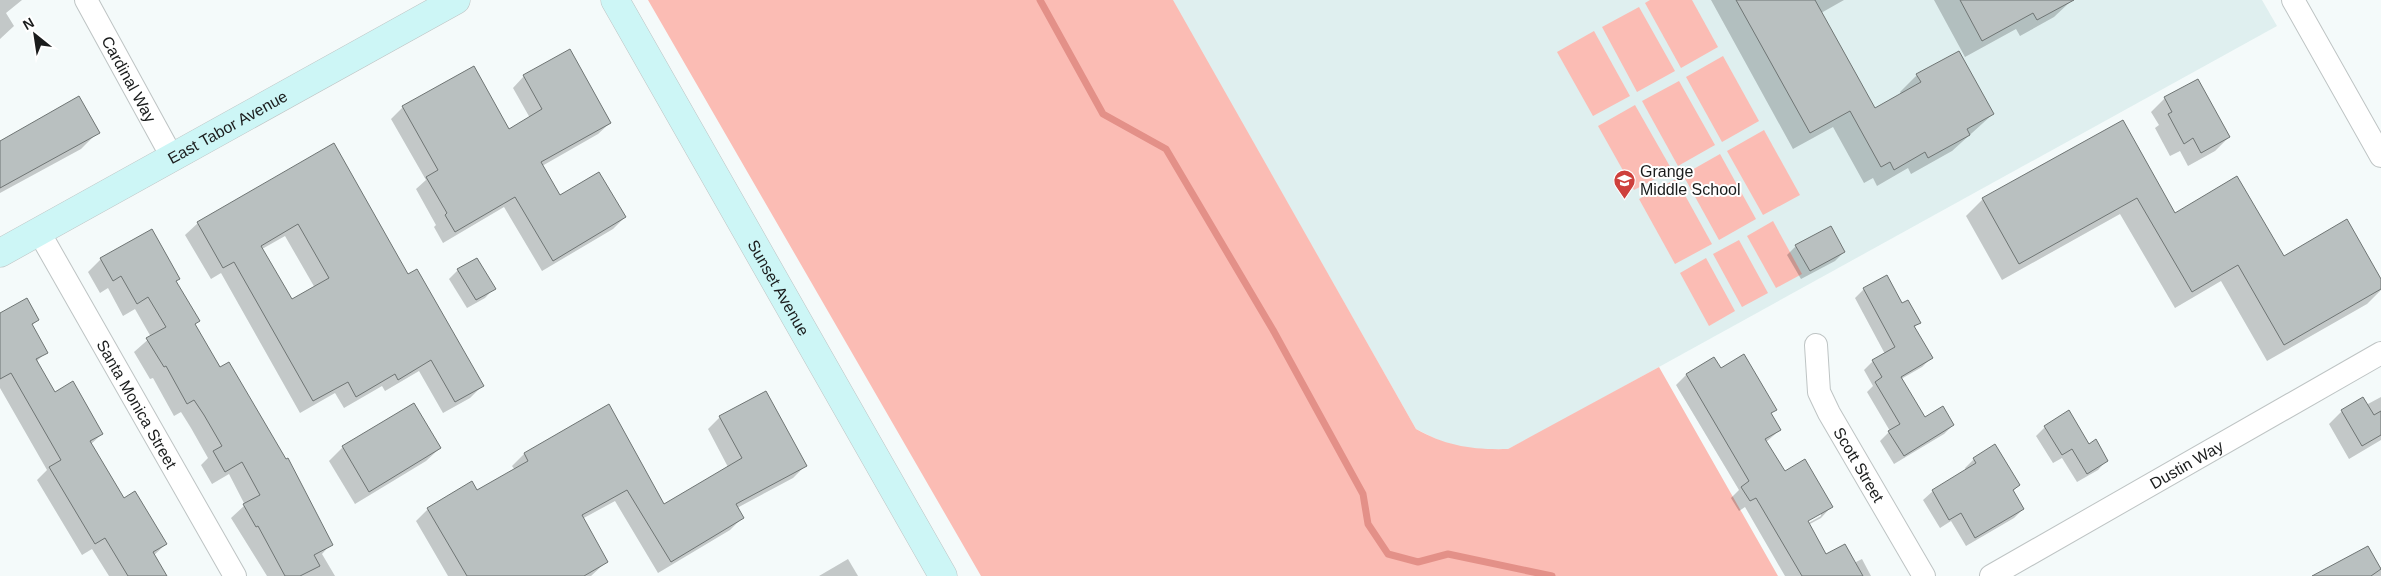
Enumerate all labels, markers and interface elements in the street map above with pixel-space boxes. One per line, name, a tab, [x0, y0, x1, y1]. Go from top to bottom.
north arrow	[10, 10, 60, 60]
text: N	[20, 14, 37, 33]
street label: Cardinal Way	[98, 33, 159, 125]
street label: East Tabor Avenue	[165, 87, 290, 167]
place label: Grange Middle School	[1640, 163, 1741, 198]
school or university icon: Grange Middle School	[1612, 168, 1636, 199]
street label: Sunset Avenue	[744, 237, 812, 339]
street label: Santa Monica Street	[93, 337, 180, 472]
street label: Scott Street	[1830, 424, 1887, 506]
street label: Dustin Way	[2147, 437, 2226, 492]

